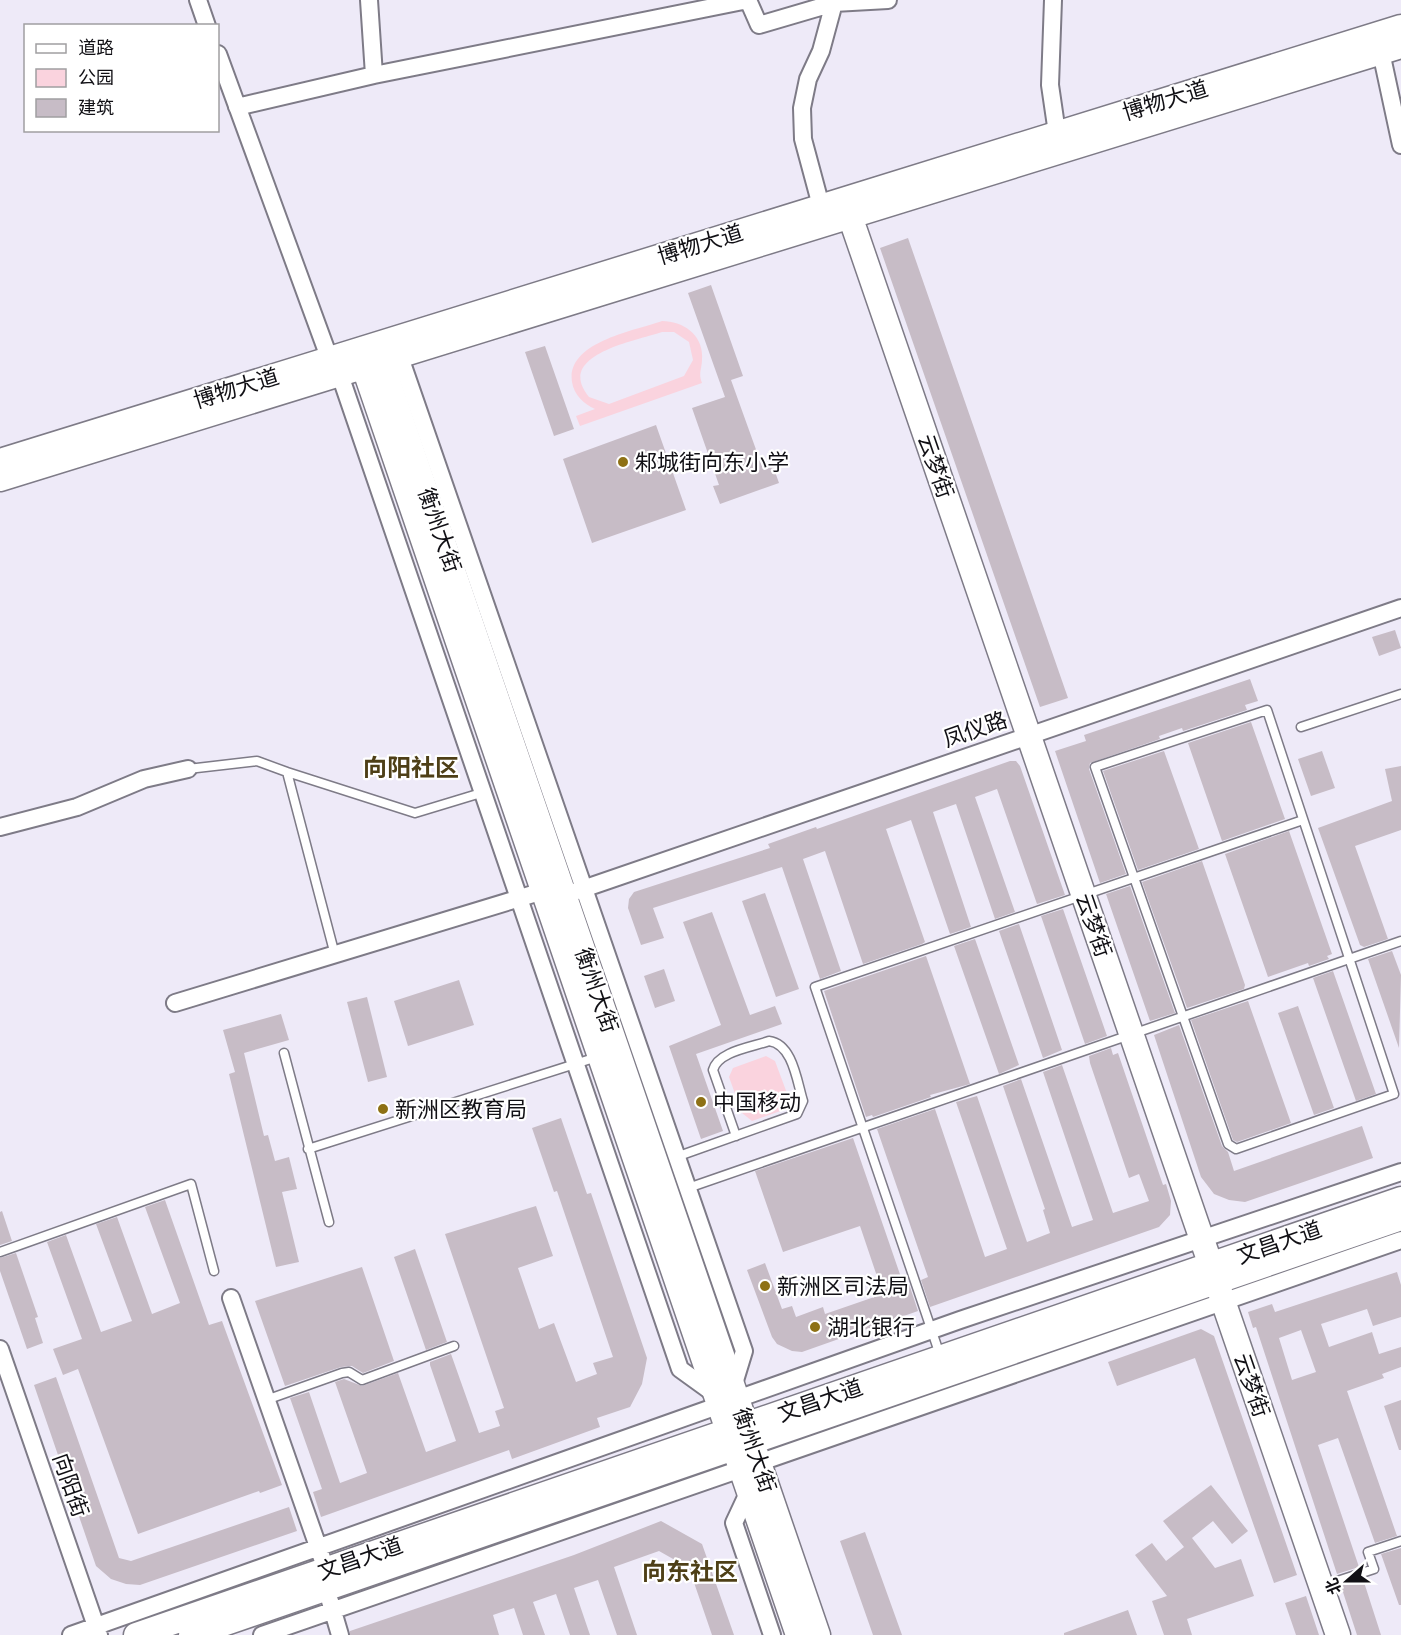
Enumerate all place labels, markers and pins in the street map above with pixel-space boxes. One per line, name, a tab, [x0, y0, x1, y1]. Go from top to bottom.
place label: 邾城街向东小学	[635, 448, 789, 476]
marker: 邾城街向东小学	[616, 455, 630, 469]
place label: 中国移动	[713, 1088, 801, 1116]
place label: 新洲区教育局	[395, 1095, 527, 1123]
marker: 中国移动	[694, 1095, 708, 1109]
marker: 新洲区教育局	[376, 1102, 390, 1116]
place label: 新洲区司法局	[777, 1272, 909, 1300]
marker: 新洲区司法局	[758, 1279, 772, 1293]
place label: 湖北银行	[827, 1313, 915, 1341]
marker: 湖北银行	[808, 1320, 822, 1334]

